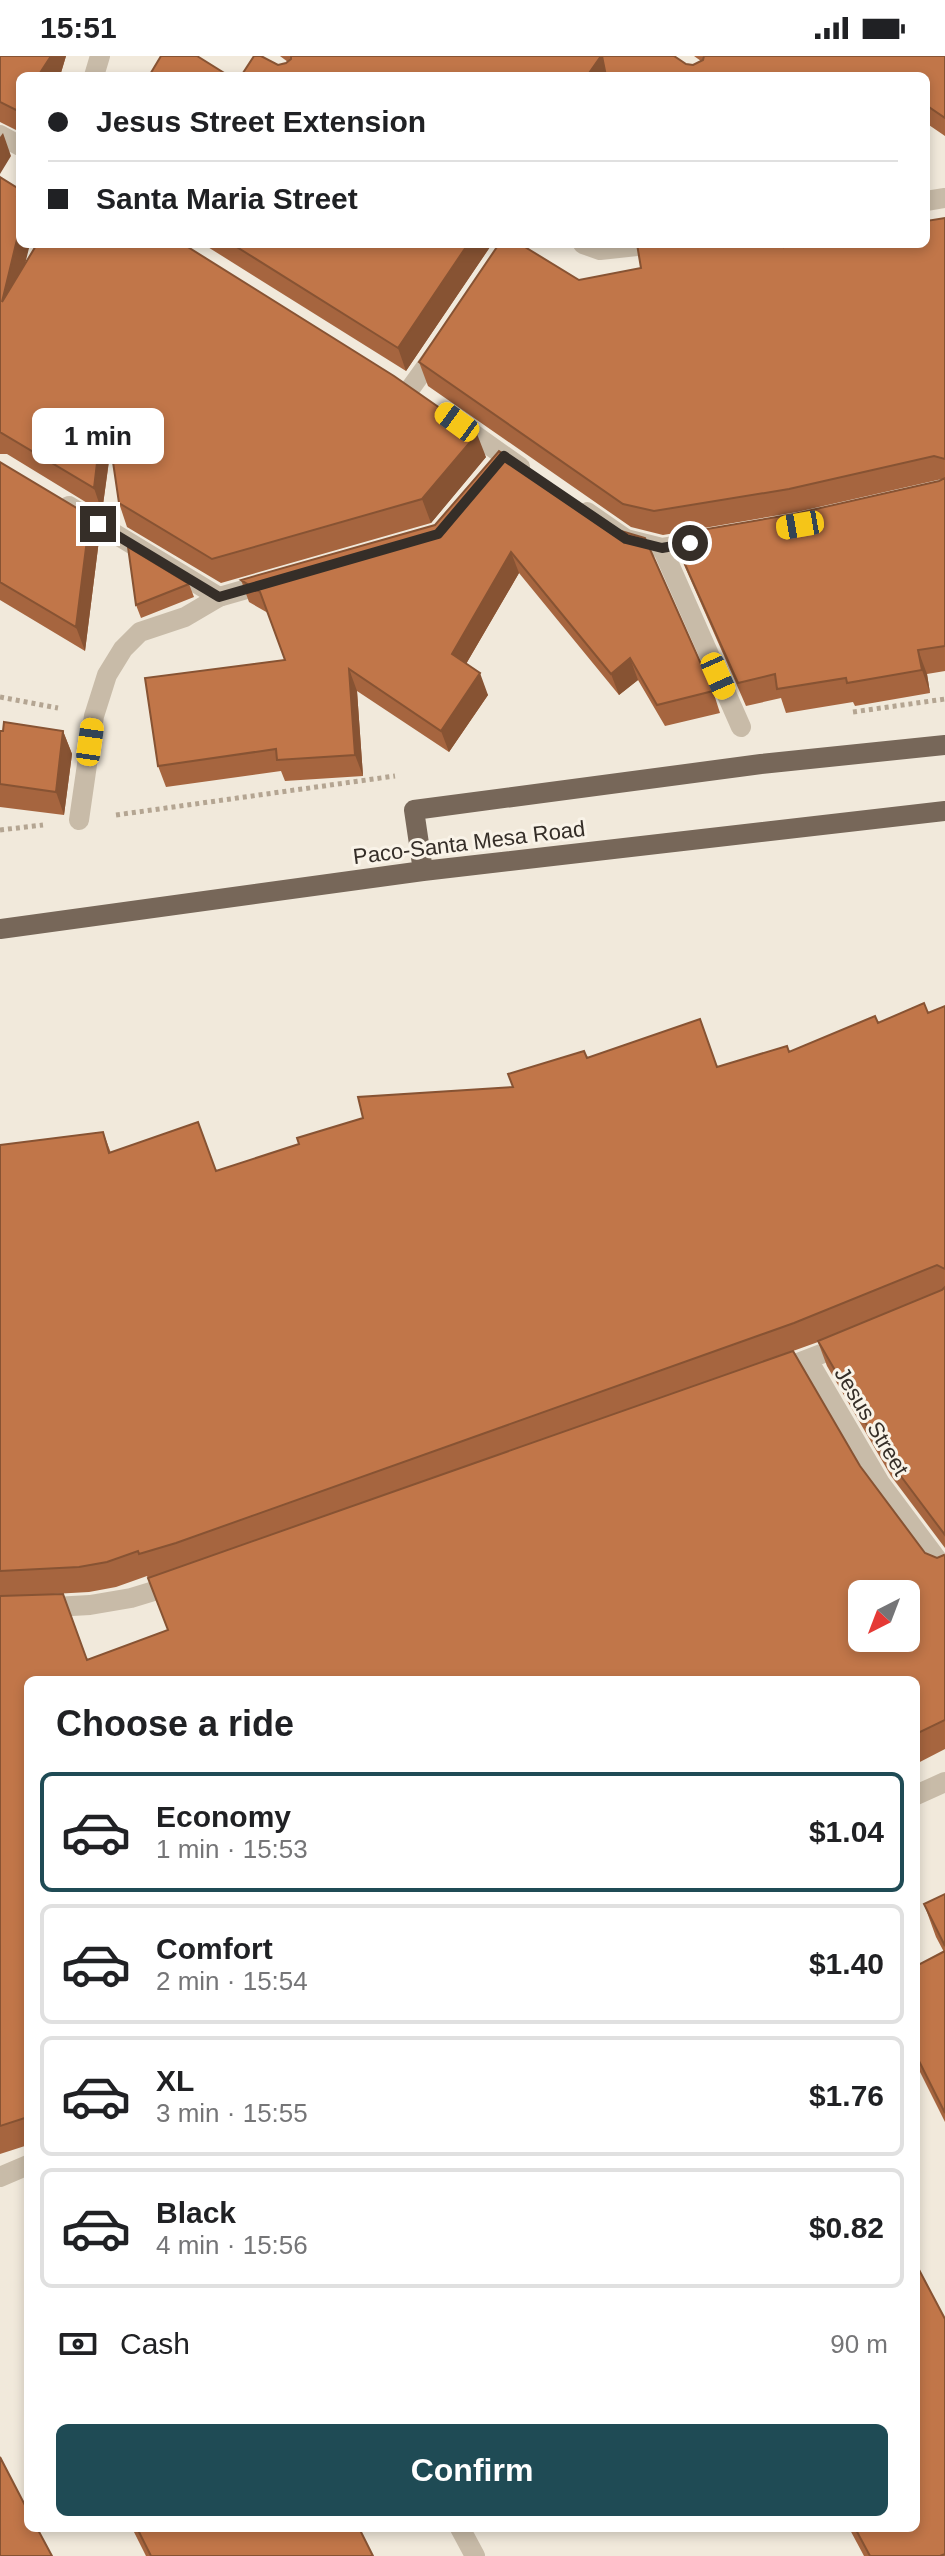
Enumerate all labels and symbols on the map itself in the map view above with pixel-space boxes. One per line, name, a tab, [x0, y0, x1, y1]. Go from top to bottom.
car	[431, 398, 483, 446]
callout: 1 min	[32, 408, 164, 464]
route end	[80, 506, 116, 542]
car	[774, 509, 826, 541]
route start	[672, 525, 708, 561]
car	[697, 649, 739, 703]
car	[75, 717, 105, 767]
street label: Paco-Santa Mesa Road	[352, 816, 587, 869]
street label: Jesus Street	[829, 1362, 914, 1480]
north arrow	[848, 1580, 920, 1652]

